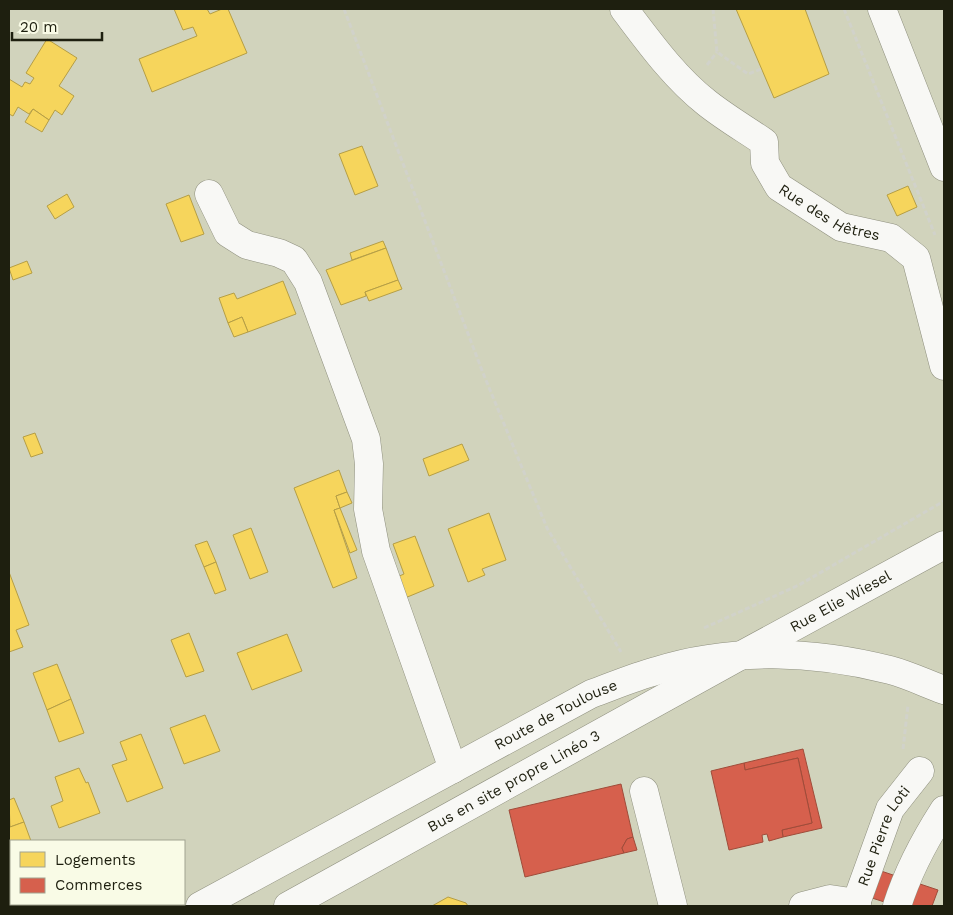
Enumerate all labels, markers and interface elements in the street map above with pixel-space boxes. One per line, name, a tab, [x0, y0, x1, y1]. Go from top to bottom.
scale bar	[12, 10, 102, 42]
text: 20 m	[20, 18, 58, 36]
street label: Rue des Hêtres	[775, 180, 882, 244]
street label: Rue Elie Wiesel	[787, 566, 895, 636]
street label: Route de Toulouse	[491, 676, 620, 754]
street label: Bus en site propre Linéo 3	[424, 726, 603, 836]
street label: Rue Pierre Loti	[854, 782, 914, 889]
legend	[10, 840, 185, 905]
text: Logements	[55, 851, 136, 869]
text: Commerces	[55, 876, 142, 894]

